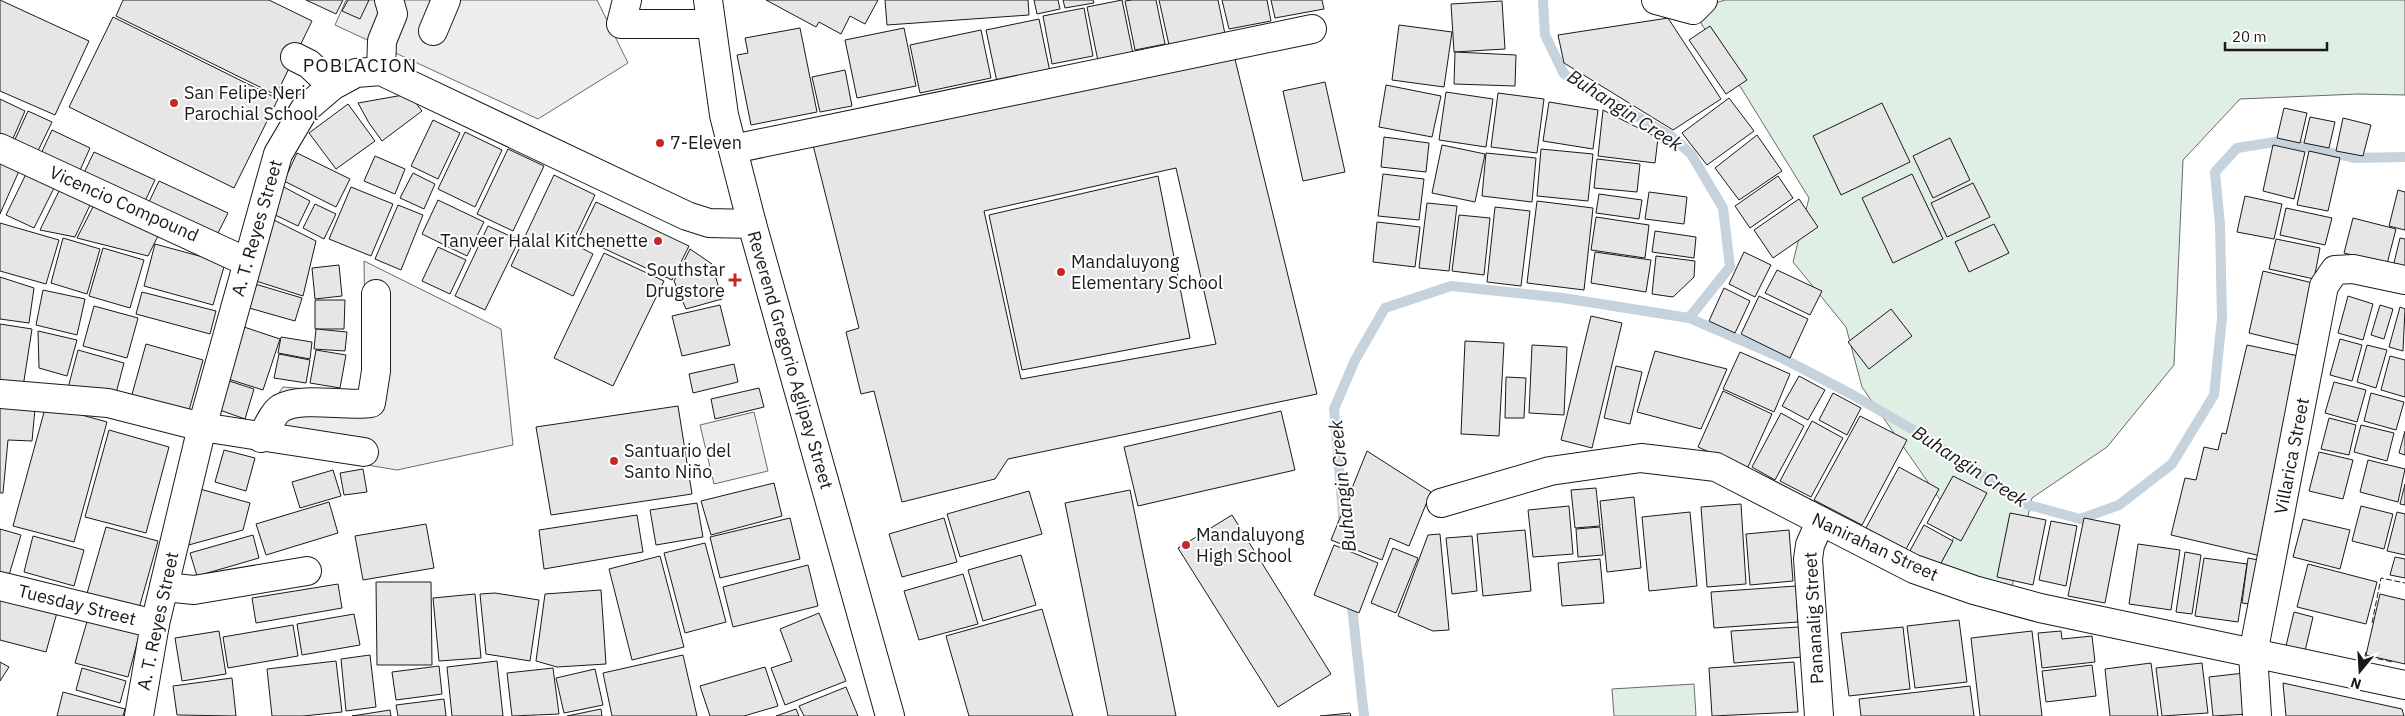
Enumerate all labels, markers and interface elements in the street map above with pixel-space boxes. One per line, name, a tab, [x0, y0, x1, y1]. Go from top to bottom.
scale bar	[2225, 20, 2328, 52]
text: 20 m	[2232, 27, 2267, 46]
district label: POBLACION	[303, 53, 417, 77]
water label: Buhangin Creek	[1563, 64, 1688, 157]
place label: San Felipe Neri Parochial School	[184, 81, 318, 125]
marker: San Felipe Neri Parochial School	[168, 97, 180, 109]
place label: 7-Eleven	[670, 131, 742, 154]
marker: 7-Eleven	[654, 137, 666, 149]
street label: A. T. Reyes Street	[226, 157, 287, 299]
street label: Vicencio Compound	[46, 160, 202, 247]
street label: Reverend Gregorio Aglipay Street	[743, 228, 838, 492]
place label: Tanveer Halal Kitchenette	[440, 229, 648, 252]
marker: Tanveer Halal Kitchenette	[652, 235, 664, 247]
place label: Mandaluyong Elementary School	[1071, 250, 1223, 294]
place label: Southstar Drugstore	[645, 258, 725, 302]
marker: Mandaluyong Elementary School	[1055, 266, 1067, 278]
marker: Southstar Drugstore	[729, 274, 741, 286]
street label: Villarica Street	[2269, 396, 2314, 516]
water label: Buhangin Creek	[1323, 418, 1361, 553]
water label: Buhangin Creek	[1908, 420, 2033, 513]
place label: Santuario del Santo Niño	[624, 439, 731, 483]
marker: Santuario del Santo Niño	[608, 455, 620, 467]
street label: Nanirahan Street	[1808, 507, 1942, 586]
place label: Mandaluyong High School	[1196, 523, 1305, 567]
marker: Mandaluyong High School	[1180, 539, 1192, 551]
street label: A. T. Reyes Street	[132, 549, 183, 692]
street label: Pananalig Street	[1799, 551, 1828, 685]
street label: Tuesday Street	[16, 579, 139, 630]
north arrow	[2335, 646, 2385, 696]
text: N	[2348, 673, 2364, 693]

